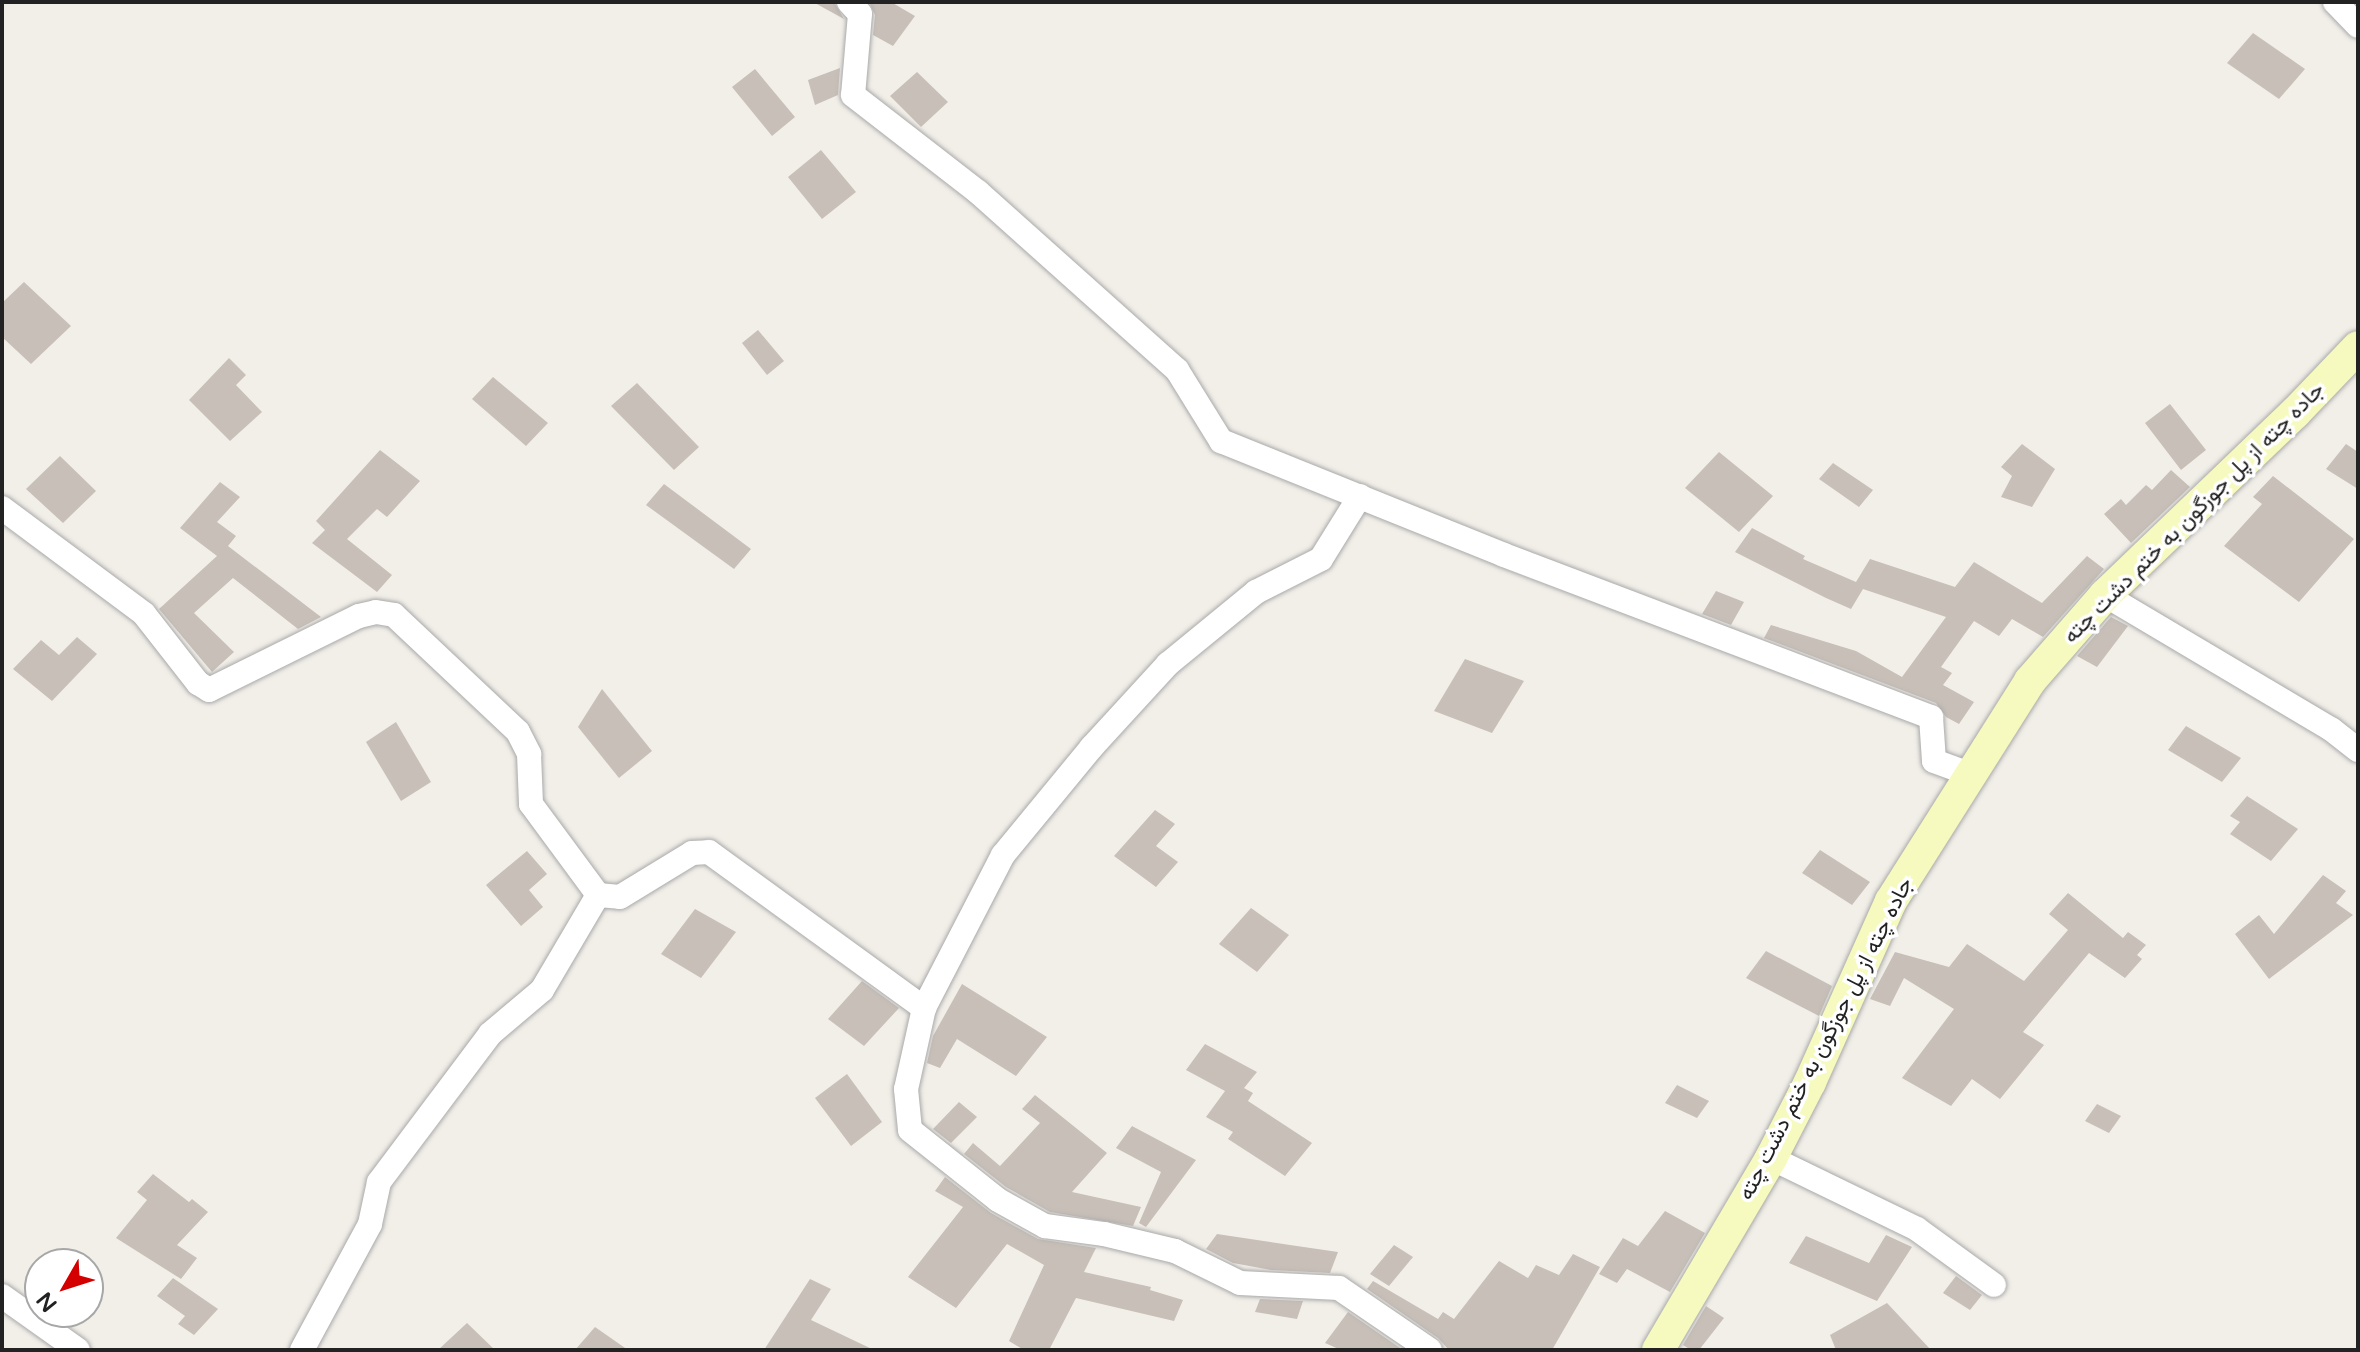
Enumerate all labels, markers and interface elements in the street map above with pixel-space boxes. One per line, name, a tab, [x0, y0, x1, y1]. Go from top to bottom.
street label: جاده چته از پل جوزگون به ختم دشت چته	[2058, 377, 2330, 649]
street label: جاده چته از پل جوزگون به ختم دشت چته	[1733, 873, 1919, 1205]
north arrow	[24, 1248, 104, 1328]
text: N	[31, 1287, 63, 1317]

